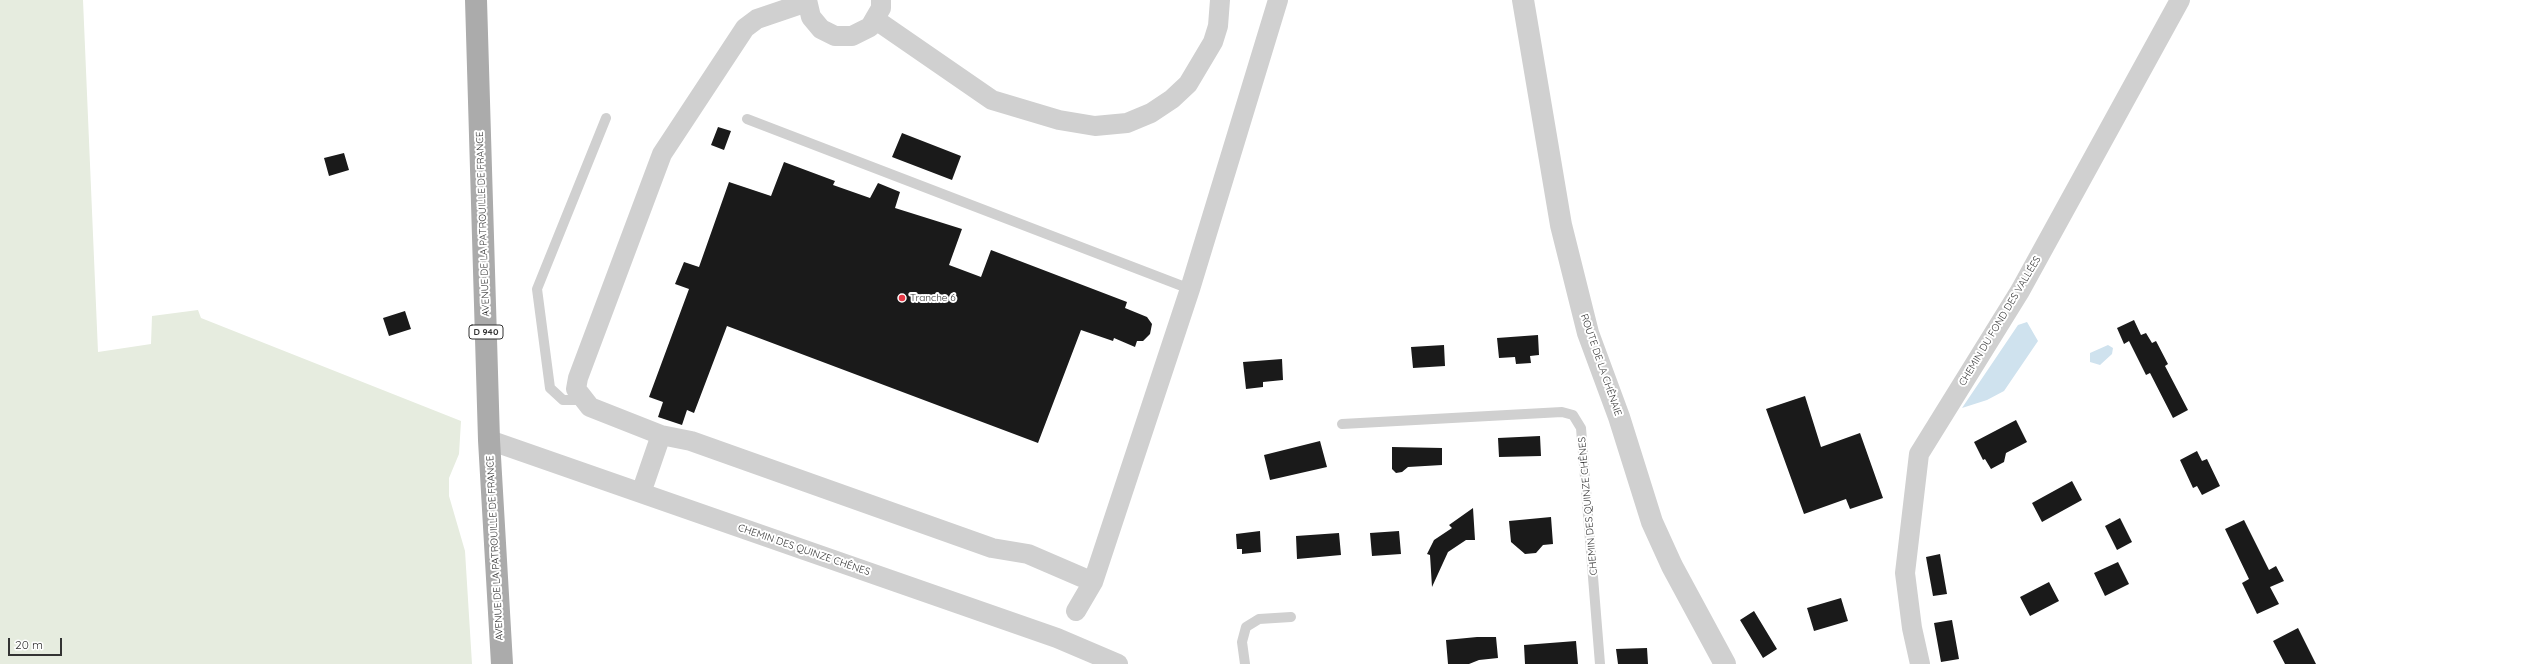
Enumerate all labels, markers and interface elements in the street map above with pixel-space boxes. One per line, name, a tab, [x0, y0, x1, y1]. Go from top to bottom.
street label: AVENUE DE LA PATROUILLE DE FRANCE	[474, 131, 492, 317]
street label: CHEMIN DU FOND DES VALLÉES	[1956, 254, 2044, 388]
place label: Tranche 6	[910, 292, 956, 304]
marker: Tranche 6	[897, 293, 907, 303]
street label: ROUTE DE LA CHÊNAIE	[1578, 312, 1624, 418]
road number: D 940	[469, 325, 503, 339]
street label: CHEMIN DES QUINZE CHÊNES	[1576, 436, 1600, 576]
street label: AVENUE DE LA PATROUILLE DE FRANCE	[484, 455, 506, 641]
street label: CHEMIN DES QUINZE CHÊNES	[736, 522, 872, 578]
scale bar	[10, 630, 64, 656]
text: 20 m	[15, 637, 43, 652]

